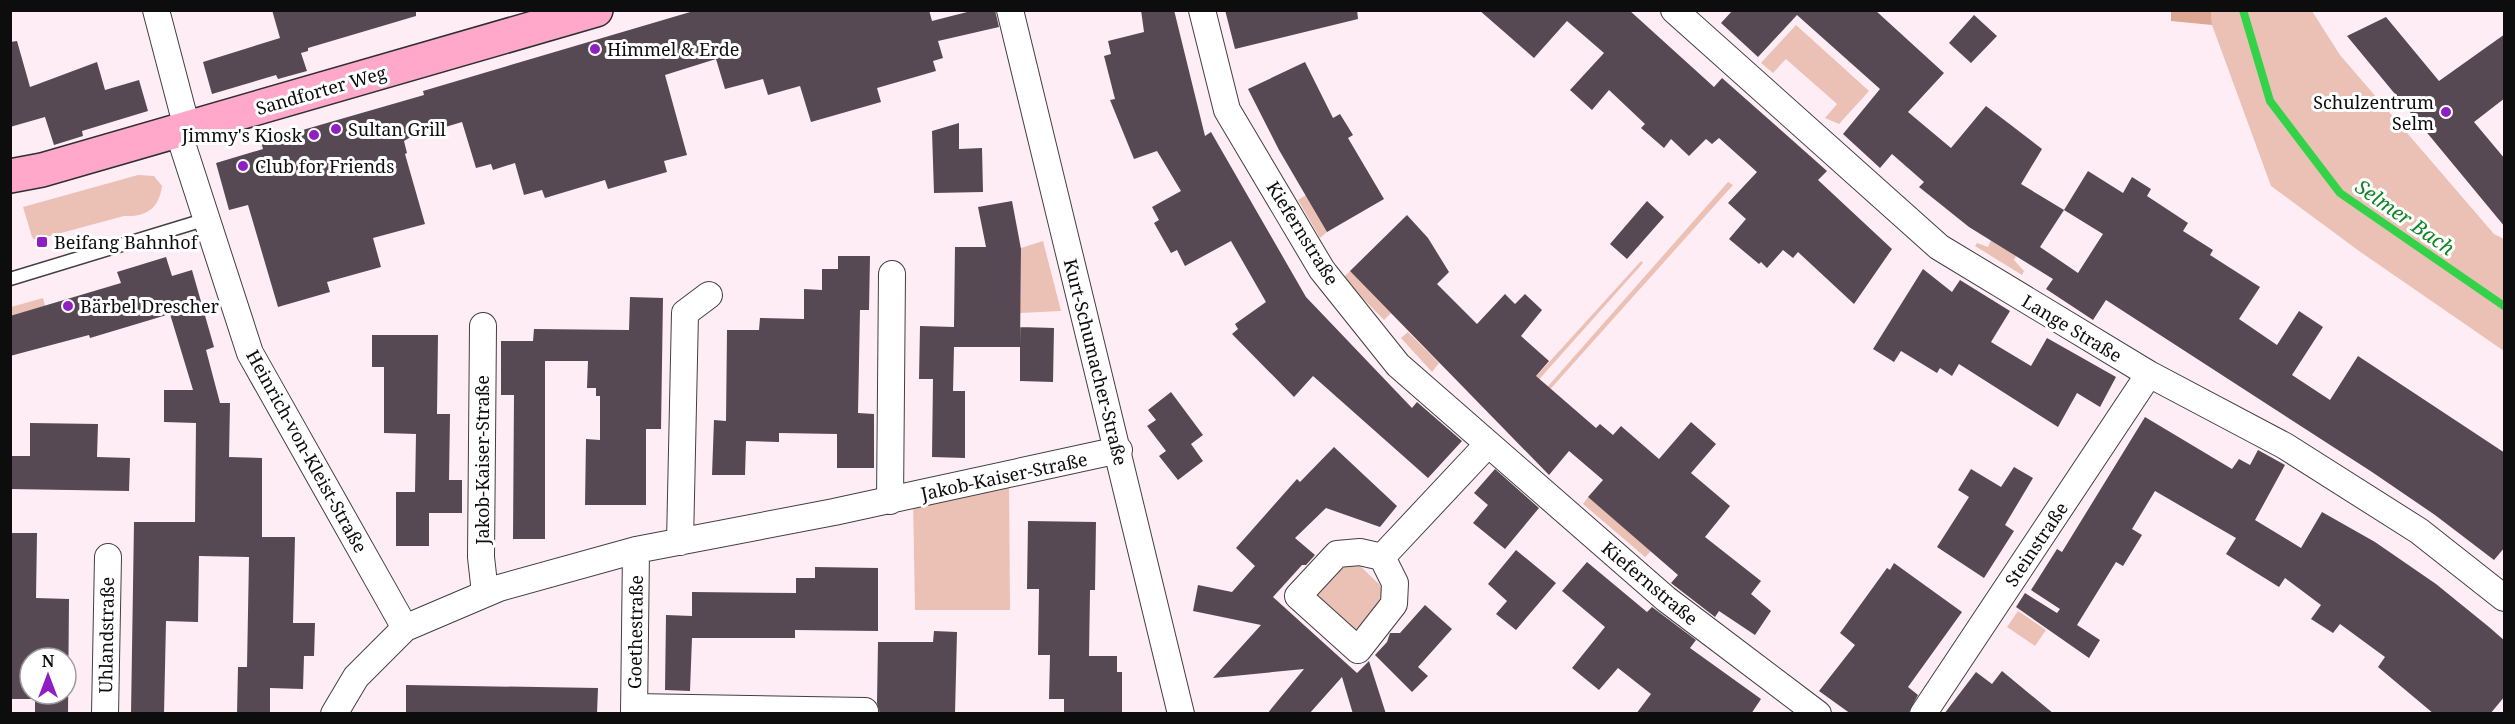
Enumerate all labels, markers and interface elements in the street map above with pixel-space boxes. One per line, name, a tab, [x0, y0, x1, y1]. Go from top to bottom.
place label: Himmel & Erde	[607, 37, 739, 61]
marker: Himmel & Erde	[588, 42, 602, 56]
street label: Sandforter Weg	[253, 60, 389, 120]
place label: Schulzentrum Selm	[2313, 90, 2434, 135]
marker: Schulzentrum Selm	[2439, 105, 2453, 119]
place label: Sultan Grill	[348, 117, 446, 141]
marker: Sultan Grill	[329, 122, 343, 136]
place label: Jimmy's Kiosk	[181, 123, 302, 147]
marker: Jimmy's Kiosk	[307, 128, 321, 142]
place label: Club for Friends	[255, 154, 394, 178]
marker: Club for Friends	[236, 159, 250, 173]
water label: Selmer Bach	[2350, 173, 2460, 261]
street label: Kiefernstraße	[1261, 176, 1345, 290]
place label: Beifang Bahnhof	[54, 230, 199, 254]
marker: Beifang Bahnhof	[35, 235, 49, 249]
street label: Kurt-Schumacher-Straße	[1059, 256, 1133, 468]
street label: Lange Straße	[2018, 289, 2126, 367]
place label: Bärbel Drescher	[80, 294, 220, 318]
marker: Bärbel Drescher	[61, 299, 75, 313]
street label: Heinrich-von-Kleist-Straße	[241, 345, 373, 557]
street label: Jakob-Kaiser-Straße	[470, 375, 494, 546]
street label: Jakob-Kaiser-Straße	[918, 447, 1089, 506]
street label: Steinstraße	[1999, 497, 2073, 591]
street label: Kiefernstraße	[1597, 536, 1703, 630]
street label: Goethestraße	[622, 575, 648, 689]
street label: Uhlandstraße	[93, 576, 119, 694]
north arrow	[18, 646, 78, 706]
text: N	[42, 650, 55, 672]

